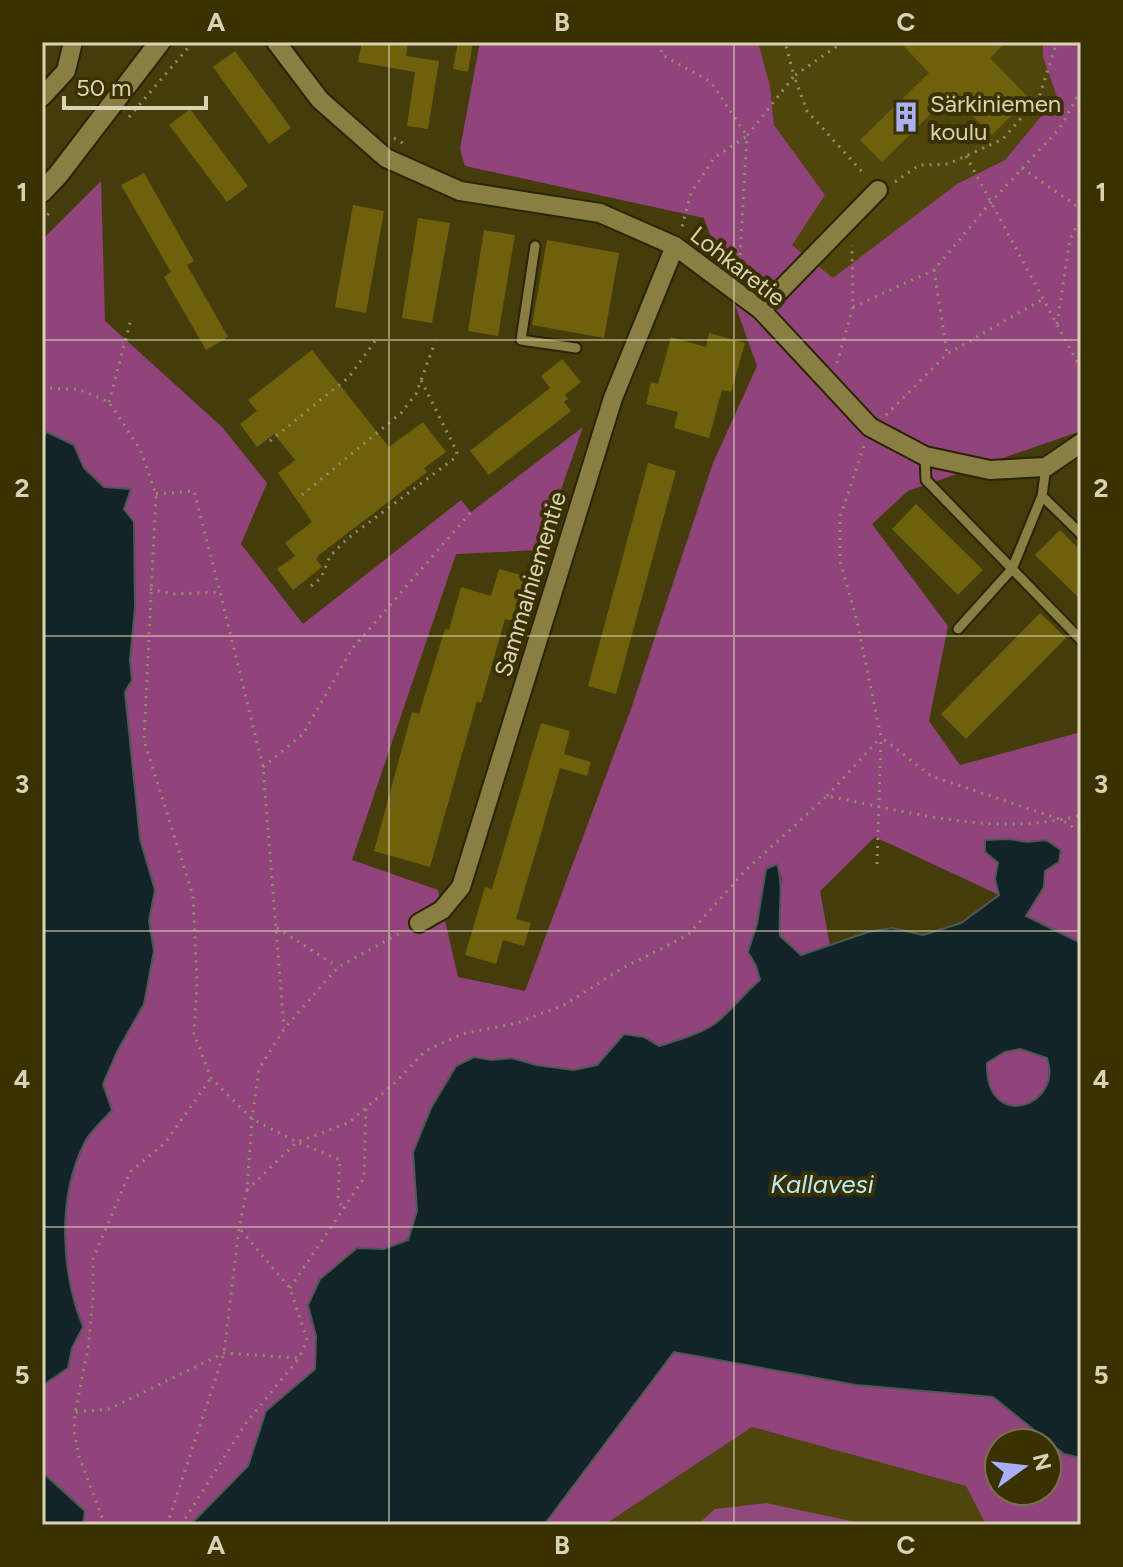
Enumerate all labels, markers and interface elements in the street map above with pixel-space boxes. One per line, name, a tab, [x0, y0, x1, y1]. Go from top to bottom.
text: A	[207, 6, 226, 38]
text: B	[554, 6, 570, 38]
text: C	[897, 6, 916, 38]
scale bar	[64, 60, 206, 110]
text: 50 m	[76, 73, 132, 102]
place label: Särkiniemen koulu	[930, 89, 1061, 146]
building icon: Särkiniemen koulu	[889, 100, 923, 134]
text: 1	[17, 176, 27, 208]
text: 1	[1096, 176, 1106, 208]
street label: Lohkaretie	[685, 220, 791, 312]
text: 2	[14, 472, 30, 504]
text: 2	[1093, 472, 1109, 504]
street label: Sammalniementie	[488, 488, 572, 680]
text: 3	[15, 768, 29, 800]
text: 3	[1094, 768, 1108, 800]
text: 4	[14, 1063, 30, 1095]
text: 4	[1093, 1063, 1109, 1095]
water label: Kallavesi	[770, 1168, 875, 1200]
text: 5	[14, 1359, 30, 1391]
text: 5	[1093, 1359, 1109, 1391]
north arrow	[983, 1427, 1063, 1507]
text: N	[1027, 1450, 1057, 1474]
text: A	[207, 1529, 226, 1561]
text: B	[554, 1529, 570, 1561]
text: C	[897, 1529, 916, 1561]

